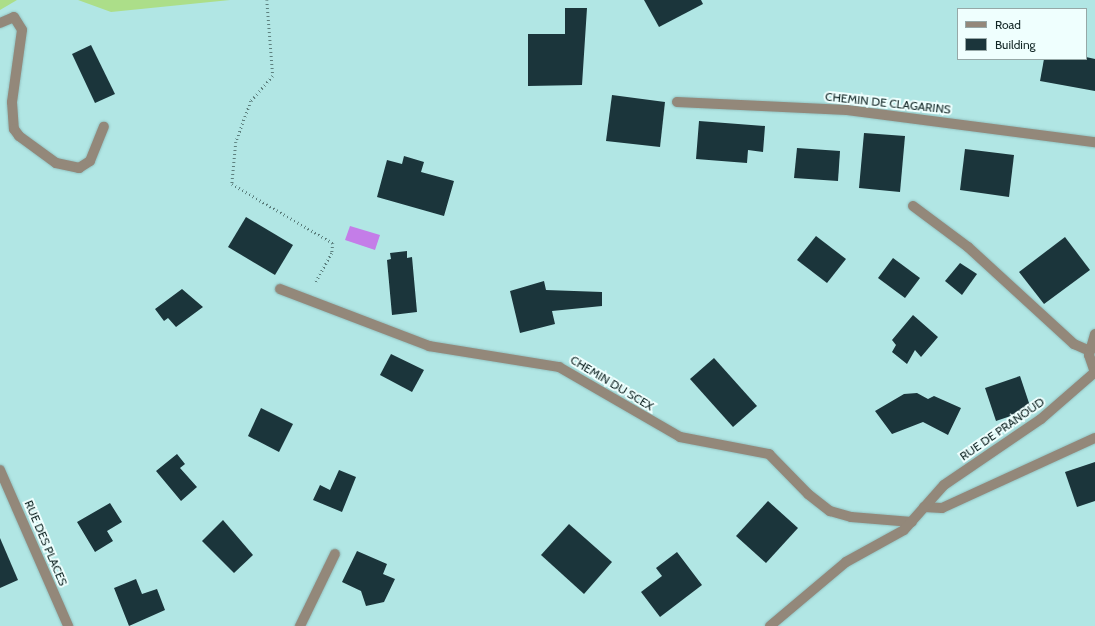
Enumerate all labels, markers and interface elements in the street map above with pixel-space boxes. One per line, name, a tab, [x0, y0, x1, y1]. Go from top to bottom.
legend	[957, 8, 1087, 60]
text: Road	[995, 17, 1021, 32]
text: Building	[995, 37, 1036, 52]
street label: CHEMIN DE CLAGARINS	[824, 89, 952, 117]
street label: CHEMIN DU SCEX	[568, 352, 656, 414]
street label: RUE DE PRANOUD	[957, 394, 1047, 464]
street label: RUE DES PLACES	[21, 498, 71, 588]

